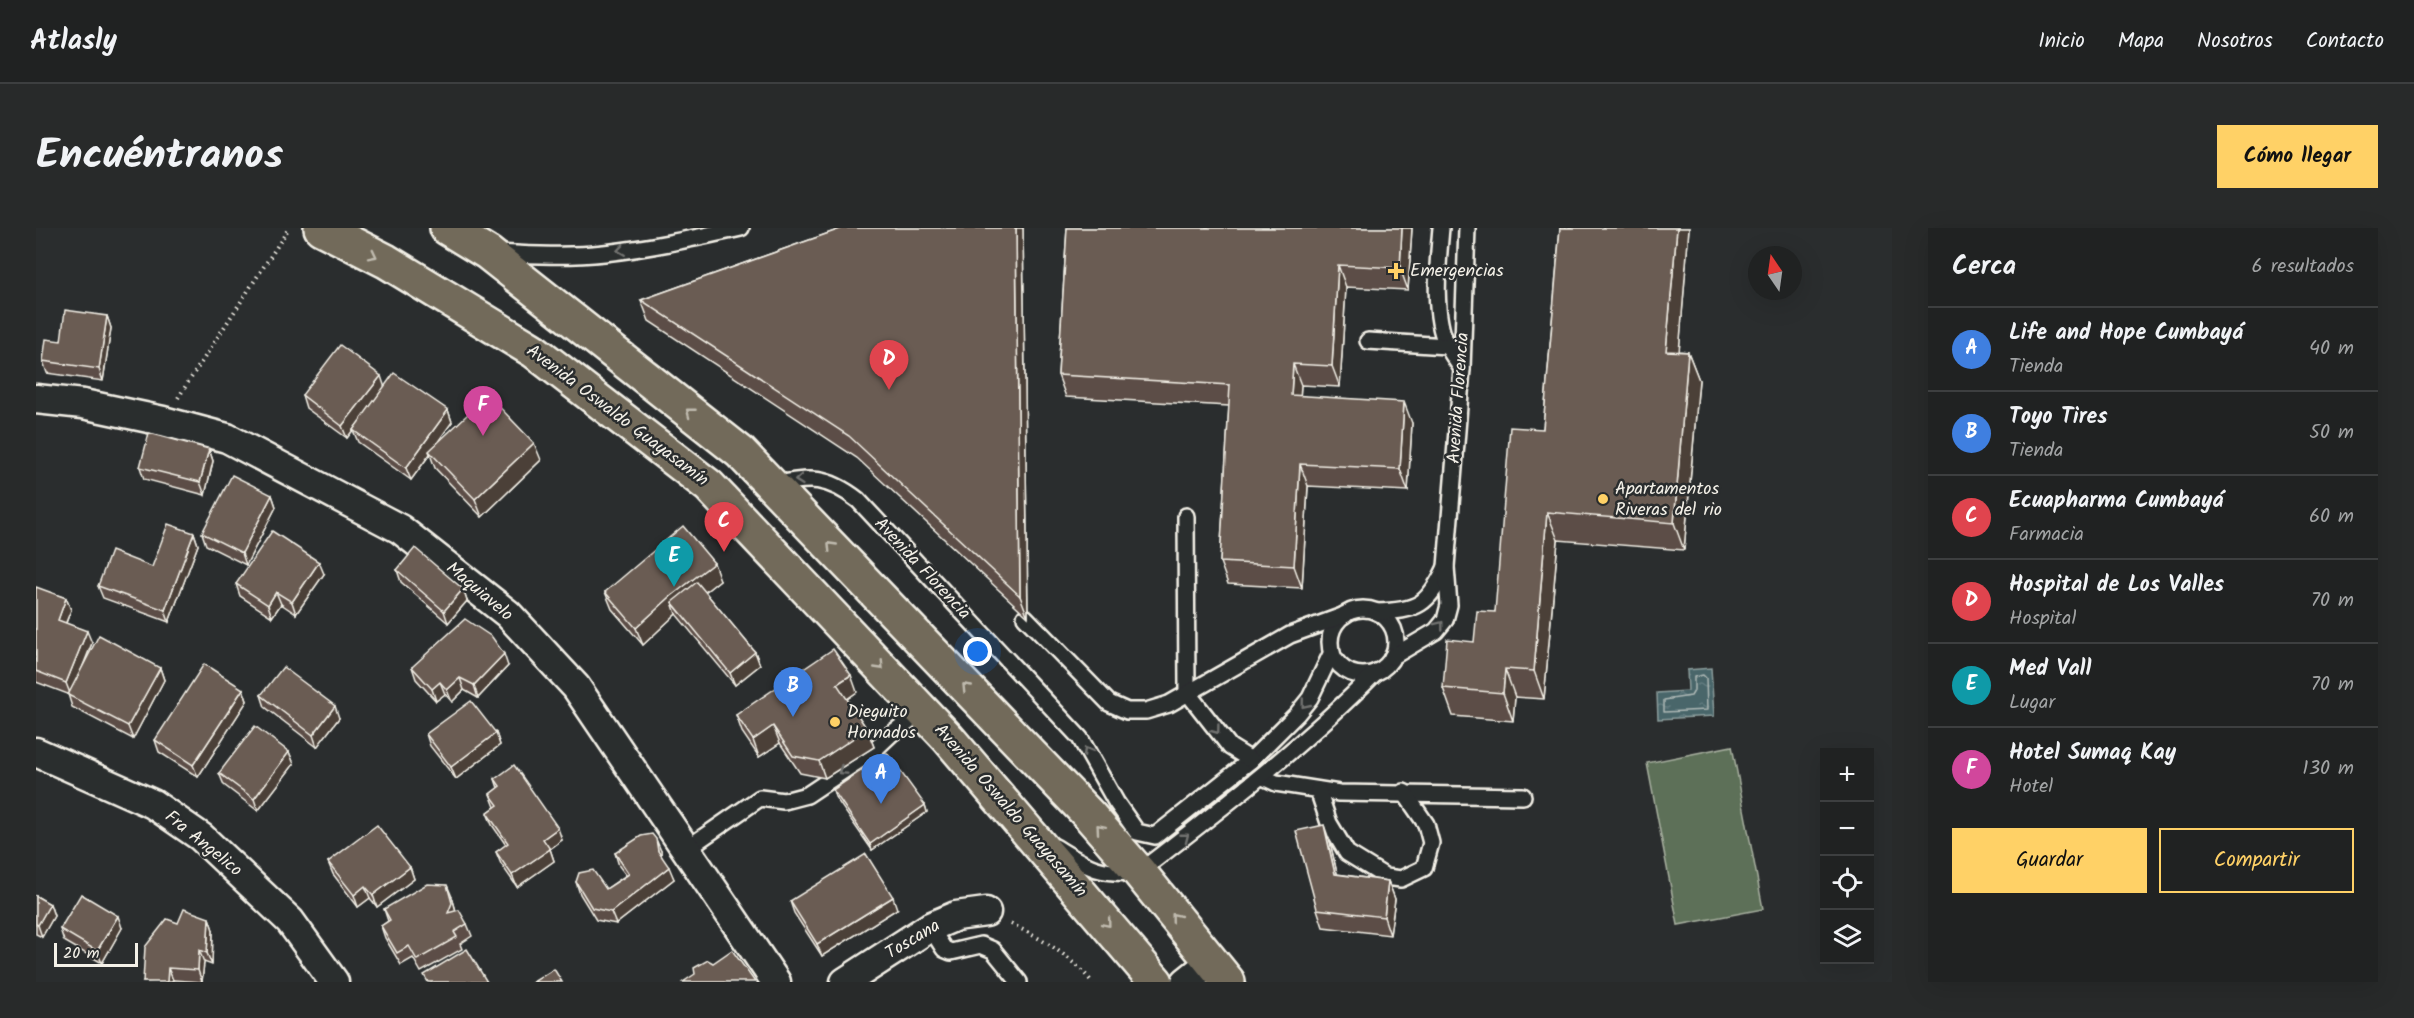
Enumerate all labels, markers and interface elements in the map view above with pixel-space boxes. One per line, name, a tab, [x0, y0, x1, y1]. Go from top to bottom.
text: Atlasly	[30, 19, 117, 64]
text: Inicio	[2038, 25, 2085, 58]
text: Mapa	[2118, 25, 2164, 58]
text: Nosotros	[2197, 25, 2273, 58]
text: Contacto	[2306, 25, 2384, 58]
text: Encuéntranos	[36, 123, 283, 190]
button: Cómo llegar	[2217, 125, 2378, 188]
one-way arrow	[617, 244, 626, 256]
north arrow	[1748, 246, 1802, 300]
text: Cerca	[1952, 246, 2016, 288]
one-way arrow	[367, 247, 378, 259]
text: 6 resultados	[2252, 251, 2354, 283]
place label: Emergencias	[1410, 257, 1504, 286]
marker: Emergencias	[1387, 262, 1405, 280]
text: Life and Hope Cumbayá	[2009, 316, 2243, 351]
street label: Avenida Florencia	[1440, 331, 1478, 465]
text: A	[1965, 333, 1978, 365]
text: 40 m	[2309, 333, 2354, 365]
street label: Avenida Oswaldo Guayasamín	[519, 337, 715, 495]
pin: D	[870, 340, 908, 390]
text: Tienda	[2009, 351, 2063, 383]
pin: F	[464, 386, 502, 436]
text: Toyo Tires	[2009, 400, 2108, 435]
one-way arrow	[686, 408, 697, 419]
text: B	[1965, 417, 1978, 449]
text: 50 m	[2309, 417, 2354, 449]
text: Tienda	[2009, 435, 2063, 467]
one-way arrow	[794, 474, 804, 486]
place label: Apartamentos Riveras del rio	[1615, 475, 1722, 525]
text: Ecuapharma Cumbayá	[2009, 484, 2224, 519]
marker: Apartamentos Riveras del rio	[1596, 492, 1610, 506]
text: C	[1965, 501, 1978, 533]
text: 60 m	[2309, 501, 2354, 533]
pin: C	[704, 502, 744, 552]
street label: Avenida Florencia	[867, 511, 977, 627]
text: Farmacia	[2009, 519, 2084, 551]
pin: E	[654, 538, 694, 587]
one-way arrow	[827, 543, 838, 553]
street label: Maquiavelo	[439, 555, 519, 629]
text: Hospital de Los Valles	[2009, 568, 2224, 603]
text: D	[1965, 585, 1978, 617]
text: 70 m	[2311, 585, 2354, 617]
text: Hospital	[2009, 603, 2076, 635]
one-way arrow	[1433, 621, 1444, 632]
your location	[963, 637, 992, 666]
text: Med Vall	[2009, 652, 2091, 687]
one-way arrow	[873, 660, 884, 670]
pin: B	[774, 668, 813, 717]
text: E	[1966, 669, 1977, 701]
text: 70 m	[2311, 669, 2354, 701]
one-way arrow	[962, 683, 973, 693]
text: Lugar	[2009, 687, 2055, 719]
one-way arrow	[1302, 697, 1313, 708]
place label: Dieguito Hornados	[847, 698, 916, 748]
marker: Dieguito Hornados	[828, 715, 842, 729]
street label: Avenida Oswaldo Guayasamín	[926, 718, 1094, 904]
one-way arrow	[1209, 723, 1220, 734]
text: Hotel Sumaq Kay	[2009, 736, 2176, 771]
one-way arrow	[1083, 747, 1094, 757]
map controls	[1820, 748, 1874, 964]
button: +	[1820, 748, 1874, 802]
text: F	[1966, 753, 1977, 785]
text: 130 m	[2302, 753, 2354, 785]
pin: A	[862, 754, 900, 804]
one-way arrow	[838, 764, 849, 775]
text: Hotel	[2009, 771, 2053, 803]
button: −	[1820, 802, 1874, 856]
street label: Fra Angelico	[158, 803, 248, 885]
one-way arrow	[1097, 824, 1108, 835]
button: Guardar	[1952, 828, 2147, 893]
button: Compartir	[2159, 828, 2354, 893]
one-way arrow	[1179, 833, 1190, 844]
button: locate	[1820, 856, 1874, 910]
button: layers	[1820, 910, 1874, 964]
street label: Toscana	[880, 912, 946, 968]
one-way arrow	[1172, 913, 1183, 924]
one-way arrow	[1100, 916, 1111, 927]
scale bar	[54, 940, 138, 968]
text: 20 m	[63, 941, 99, 966]

